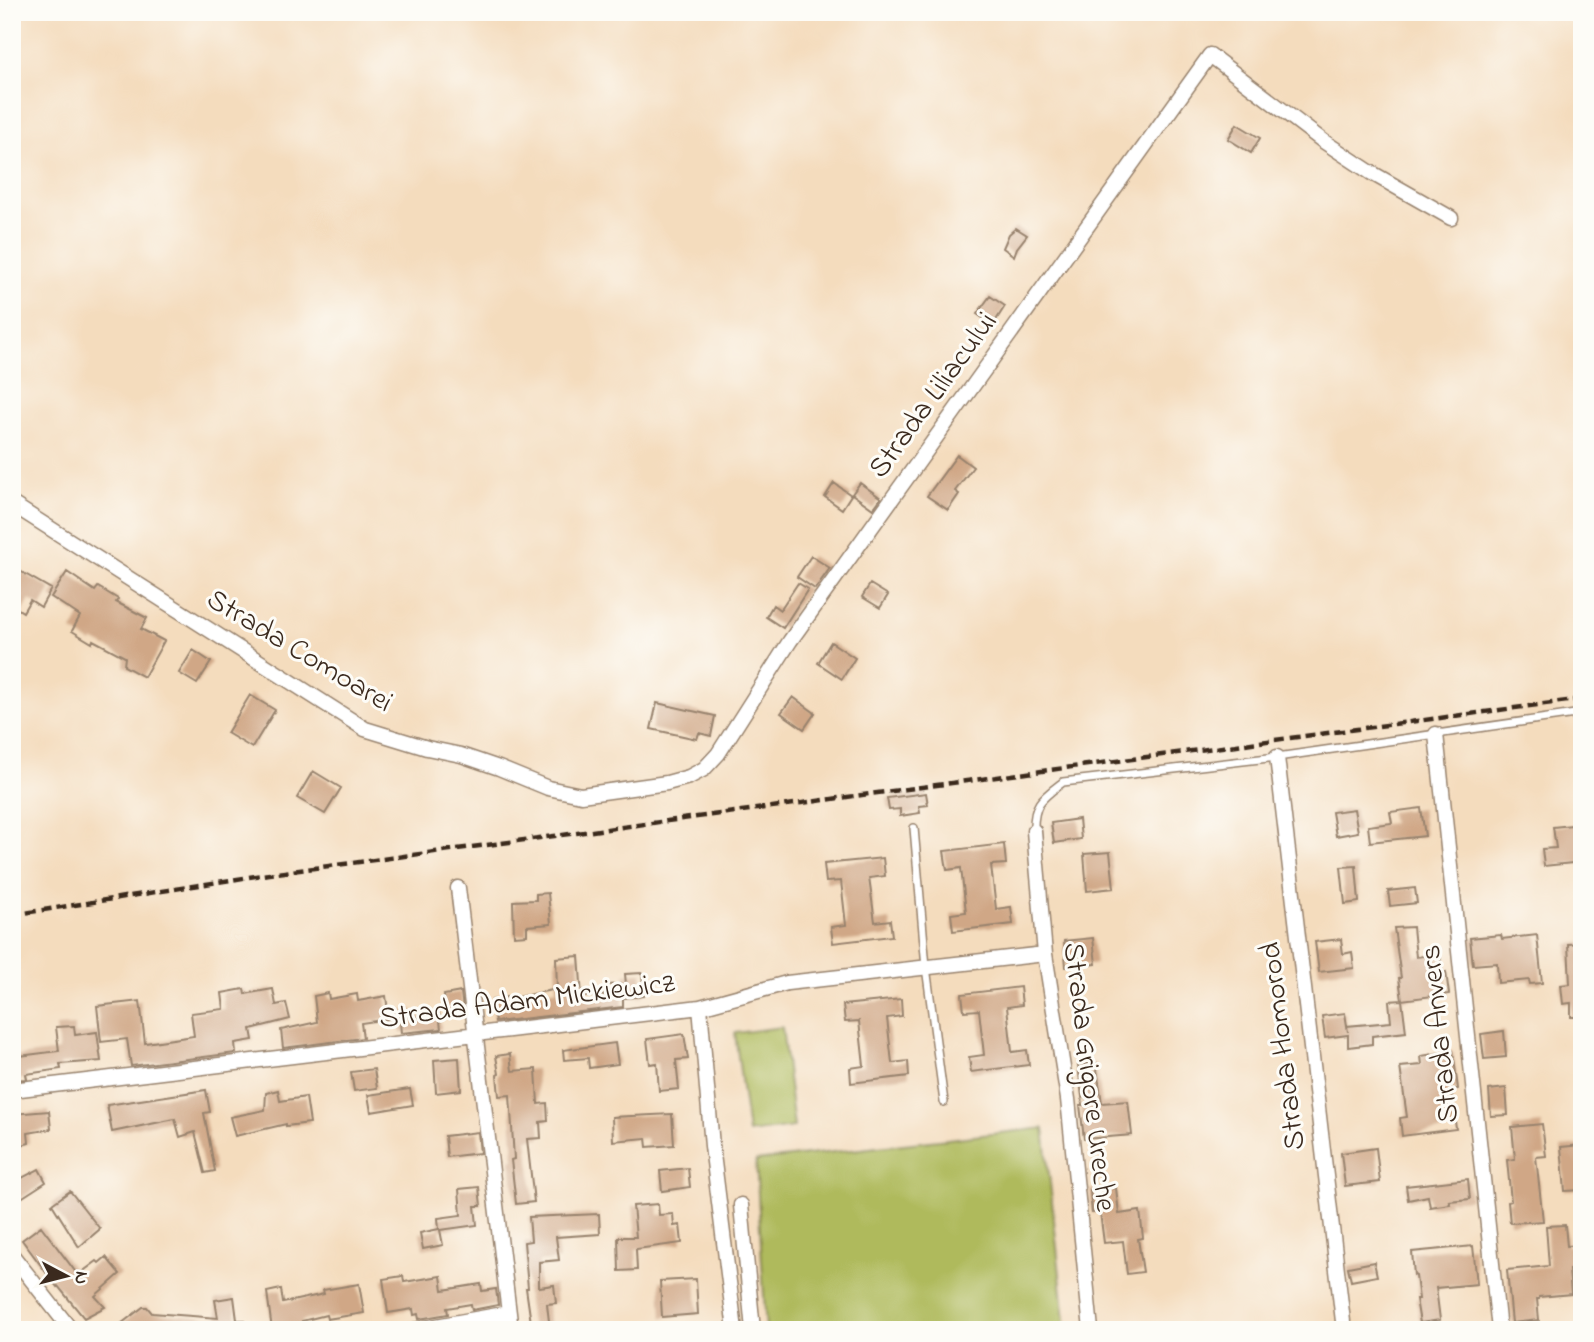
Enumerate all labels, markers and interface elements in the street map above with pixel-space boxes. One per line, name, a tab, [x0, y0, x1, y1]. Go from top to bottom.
street label: Strada Liliacului	[858, 304, 1010, 488]
street label: Strada Comoarei	[197, 579, 401, 725]
street label: Strada Homorod	[1249, 939, 1319, 1152]
street label: Strada Grigore Ureche	[1050, 940, 1126, 1215]
street label: Strada Anvers	[1410, 943, 1472, 1125]
street label: Strada Adam Mickiewicz	[377, 962, 678, 1042]
north arrow	[32, 1240, 102, 1310]
text: N	[66, 1270, 95, 1286]

